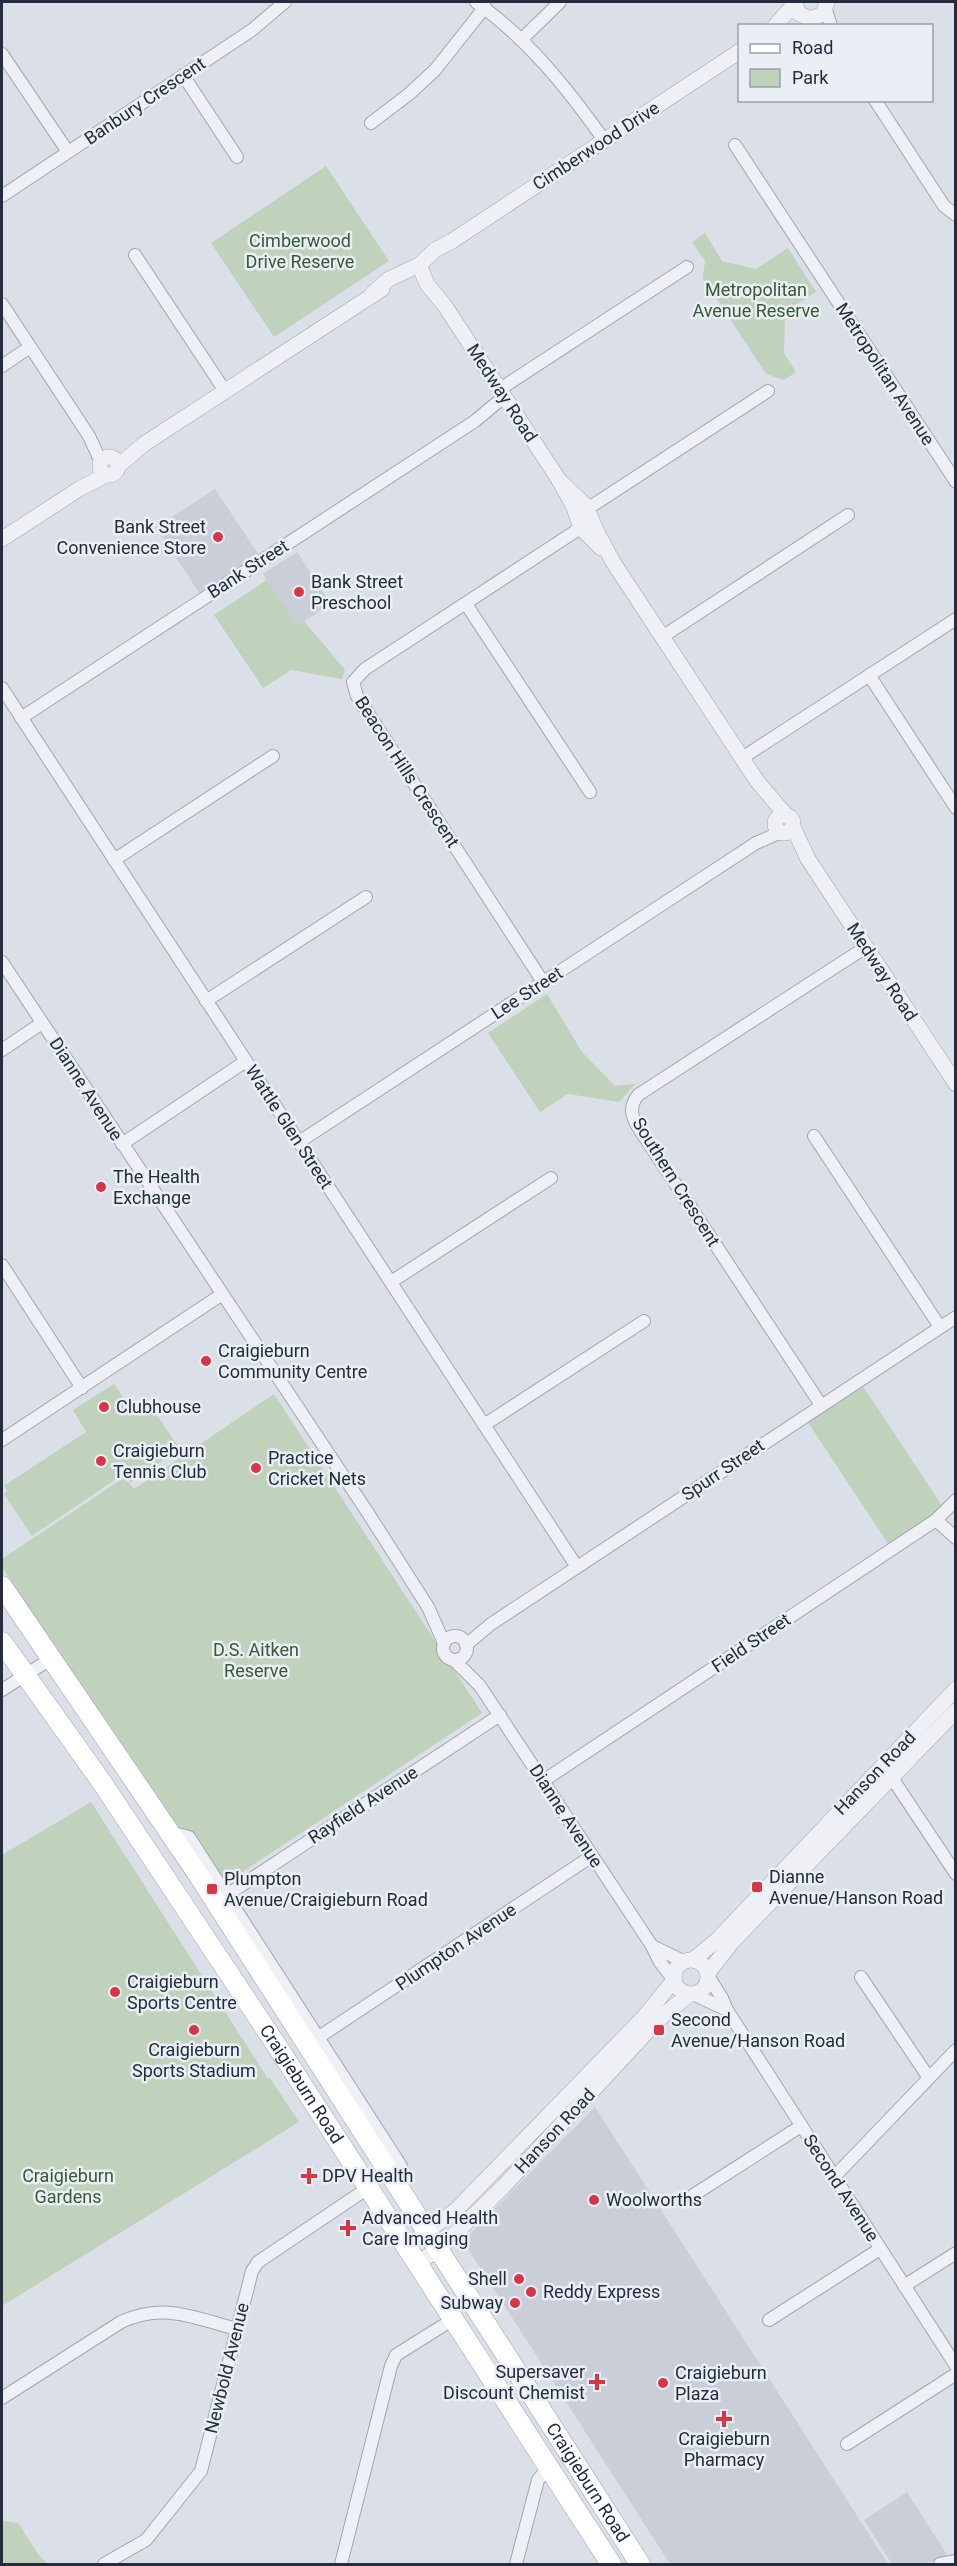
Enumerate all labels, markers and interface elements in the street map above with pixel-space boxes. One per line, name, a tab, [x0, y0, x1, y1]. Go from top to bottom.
legend	[738, 24, 933, 102]
text: Road	[792, 37, 833, 58]
street label: Banbury Crescent	[80, 52, 209, 149]
text: Park	[792, 67, 829, 88]
street label: Cimberwood Drive	[528, 97, 663, 194]
park label: Cimberwood Drive Reserve	[246, 230, 354, 272]
park label: Metropolitan Avenue Reserve	[692, 279, 820, 321]
street label: Metropolitan Avenue	[832, 299, 939, 449]
street label: Medway Road	[463, 340, 542, 446]
place label: Bank Street Convenience Store	[57, 516, 206, 558]
marker: Bank Street Convenience Store	[211, 530, 225, 544]
street label: Bank Street	[203, 535, 292, 602]
place label: Bank Street Preschool	[311, 571, 403, 613]
marker: Bank Street Preschool	[292, 585, 306, 599]
street label: Beacon Hills Crescent	[351, 692, 464, 851]
street label: Medway Road	[843, 919, 922, 1025]
street label: Lee Street	[487, 962, 566, 1023]
street label: Dianne Avenue	[45, 1033, 128, 1144]
street label: Wattle Glen Street	[241, 1061, 337, 1193]
street label: Southern Crescent	[628, 1113, 725, 1250]
place label: The Health Exchange	[113, 1166, 200, 1208]
marker: The Health Exchange	[94, 1180, 108, 1194]
place label: Craigieburn Community Centre	[218, 1340, 367, 1382]
marker: Craigieburn Community Centre	[199, 1354, 213, 1368]
place label: Clubhouse	[116, 1396, 201, 1417]
marker: Clubhouse	[97, 1400, 111, 1414]
street label: Spurr Street	[678, 1434, 768, 1505]
place label: Craigieburn Tennis Club	[113, 1440, 207, 1482]
place label: Practice Cricket Nets	[268, 1447, 366, 1489]
marker: Craigieburn Tennis Club	[94, 1454, 108, 1468]
marker: Practice Cricket Nets	[249, 1461, 263, 1475]
street label: Field Street	[707, 1609, 794, 1677]
park label: D.S. Aitken Reserve	[213, 1639, 299, 1681]
street label: Hanson Road	[830, 1727, 920, 1819]
street label: Dianne Avenue	[525, 1760, 608, 1871]
street label: Rayfield Avenue	[304, 1761, 422, 1848]
place label: Dianne Avenue/Hanson Road	[769, 1866, 943, 1908]
place label: Plumpton Avenue/Craigieburn Road	[224, 1868, 428, 1910]
marker: Dianne Avenue/Hanson Road	[750, 1880, 764, 1894]
marker: Plumpton Avenue/Craigieburn Road	[205, 1882, 219, 1896]
street label: Plumpton Avenue	[391, 1899, 520, 1995]
place label: Craigieburn Sports Centre	[127, 1971, 237, 2013]
marker: Craigieburn Sports Centre	[108, 1985, 122, 1999]
place label: Second Avenue/Hanson Road	[671, 2009, 845, 2051]
street label: Craigieburn Road	[256, 2020, 348, 2147]
marker: Craigieburn Sports Stadium	[187, 2023, 201, 2037]
marker: Second Avenue/Hanson Road	[652, 2023, 666, 2037]
place label: Craigieburn Sports Stadium	[132, 2039, 256, 2081]
street label: Hanson Road	[510, 2084, 599, 2177]
street label: Second Avenue	[799, 2130, 884, 2245]
park label: Craigieburn Gardens	[22, 2165, 114, 2207]
place label: DPV Health	[322, 2165, 413, 2186]
marker: DPV Health	[300, 2167, 318, 2185]
place label: Woolworths	[606, 2189, 702, 2210]
marker: Woolworths	[587, 2193, 601, 2207]
place label: Advanced Health Care Imaging	[362, 2207, 498, 2249]
marker: Advanced Health Care Imaging	[339, 2219, 357, 2237]
place label: Shell	[468, 2268, 507, 2289]
marker: Shell	[512, 2272, 526, 2286]
place label: Reddy Express	[543, 2281, 660, 2302]
marker: Reddy Express	[524, 2285, 538, 2299]
place label: Subway	[441, 2292, 503, 2313]
marker: Subway	[508, 2296, 522, 2310]
street label: Newbold Avenue	[200, 2300, 253, 2435]
place label: Supersaver Discount Chemist	[443, 2361, 585, 2403]
place label: Craigieburn Plaza	[675, 2362, 767, 2404]
marker: Supersaver Discount Chemist	[590, 2375, 604, 2389]
marker: Craigieburn Plaza	[656, 2376, 670, 2390]
marker: Craigieburn Pharmacy	[717, 2412, 731, 2426]
street label: Craigieburn Road	[542, 2419, 634, 2546]
place label: Craigieburn Pharmacy	[678, 2428, 770, 2470]

